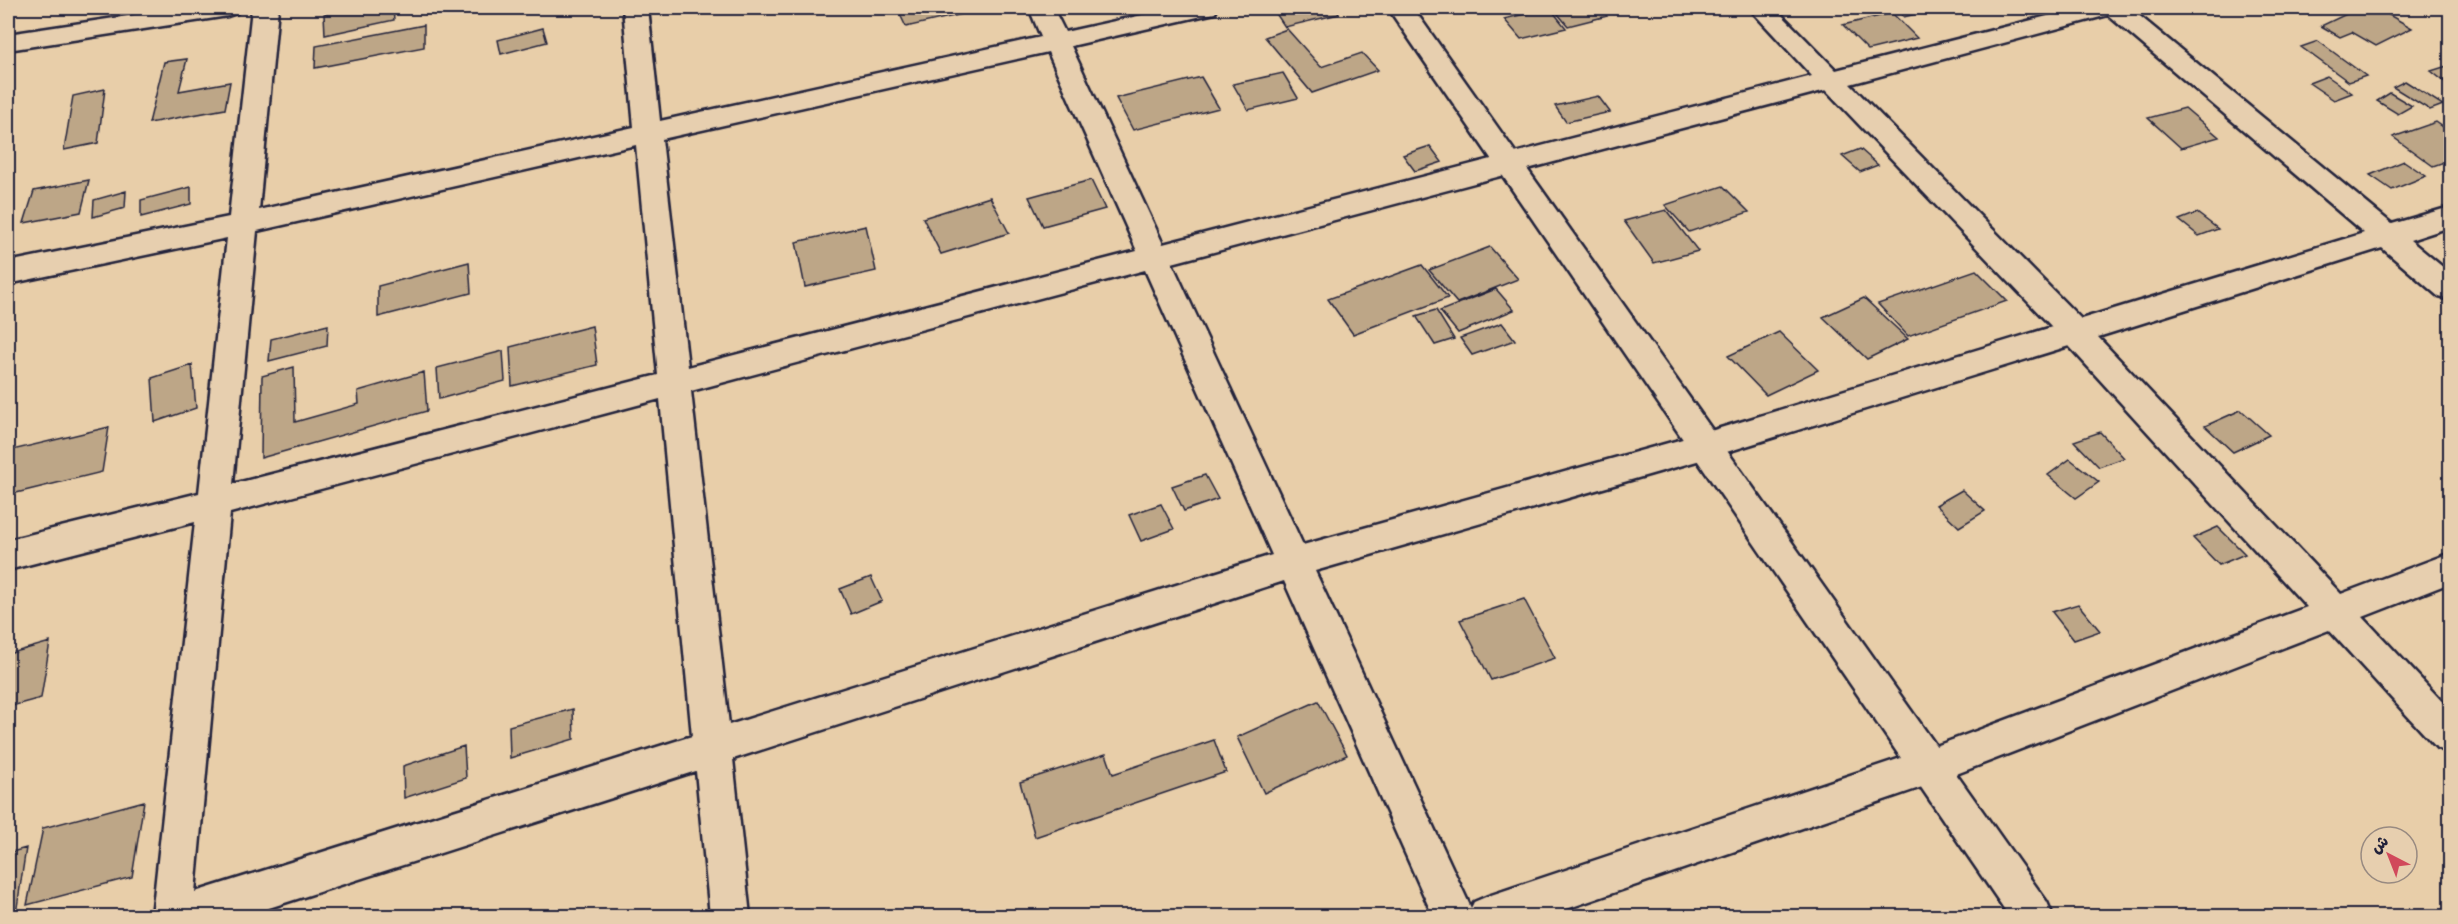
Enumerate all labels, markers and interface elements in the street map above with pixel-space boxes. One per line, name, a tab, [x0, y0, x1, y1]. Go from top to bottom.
north arrow	[2359, 825, 2419, 885]
text: ش	[2366, 831, 2392, 857]

